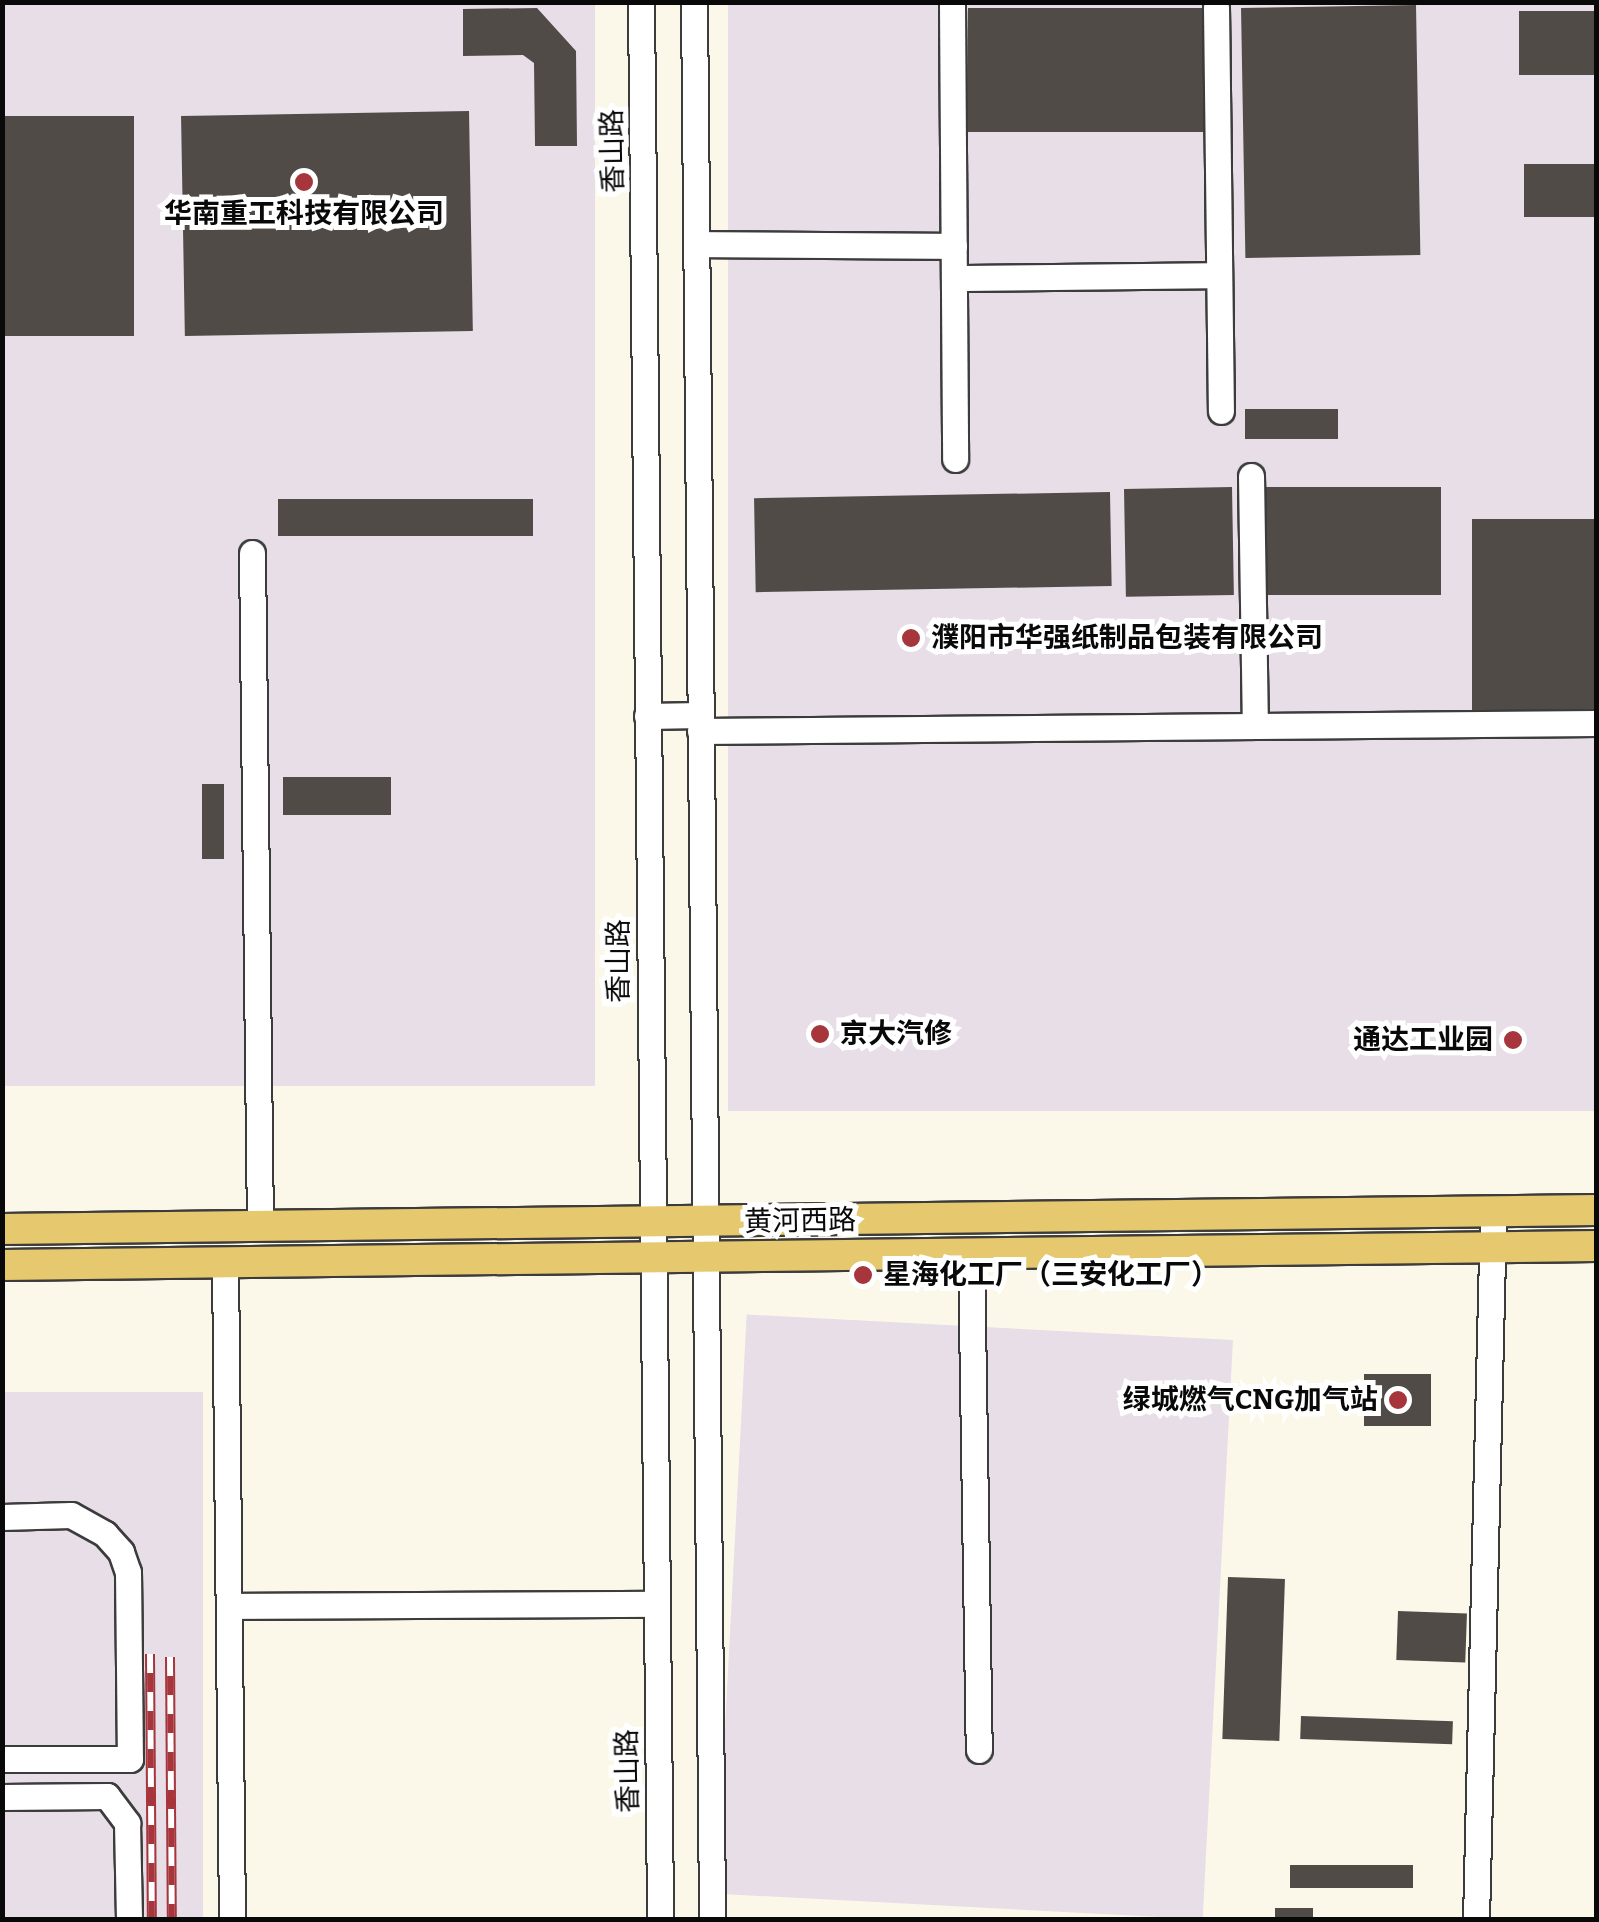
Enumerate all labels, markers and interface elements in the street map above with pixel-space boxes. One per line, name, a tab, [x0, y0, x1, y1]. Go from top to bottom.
street label: 香山路	[595, 109, 631, 193]
marker: 华南重工科技有限公司	[293, 171, 315, 193]
place label: 华南重工科技有限公司	[164, 197, 444, 231]
place label: 濮阳市华强纸制品包装有限公司	[931, 621, 1323, 655]
marker: 濮阳市华强纸制品包装有限公司	[900, 627, 922, 649]
street label: 香山路	[602, 919, 636, 1003]
place label: 京大汽修	[840, 1017, 952, 1051]
marker: 京大汽修	[809, 1023, 831, 1045]
place label: 通达工业园	[1353, 1023, 1493, 1057]
marker: 通达工业园	[1502, 1029, 1524, 1051]
street label: 黄河西路	[744, 1203, 856, 1239]
place label: 星海化工厂（三安化工厂）	[883, 1258, 1219, 1292]
marker: 星海化工厂（三安化工厂）	[852, 1264, 874, 1286]
place label: 绿城燃气CNG加气站	[1123, 1383, 1378, 1417]
marker: 绿城燃气CNG加气站	[1387, 1389, 1409, 1411]
street label: 香山路	[610, 1729, 646, 1813]

